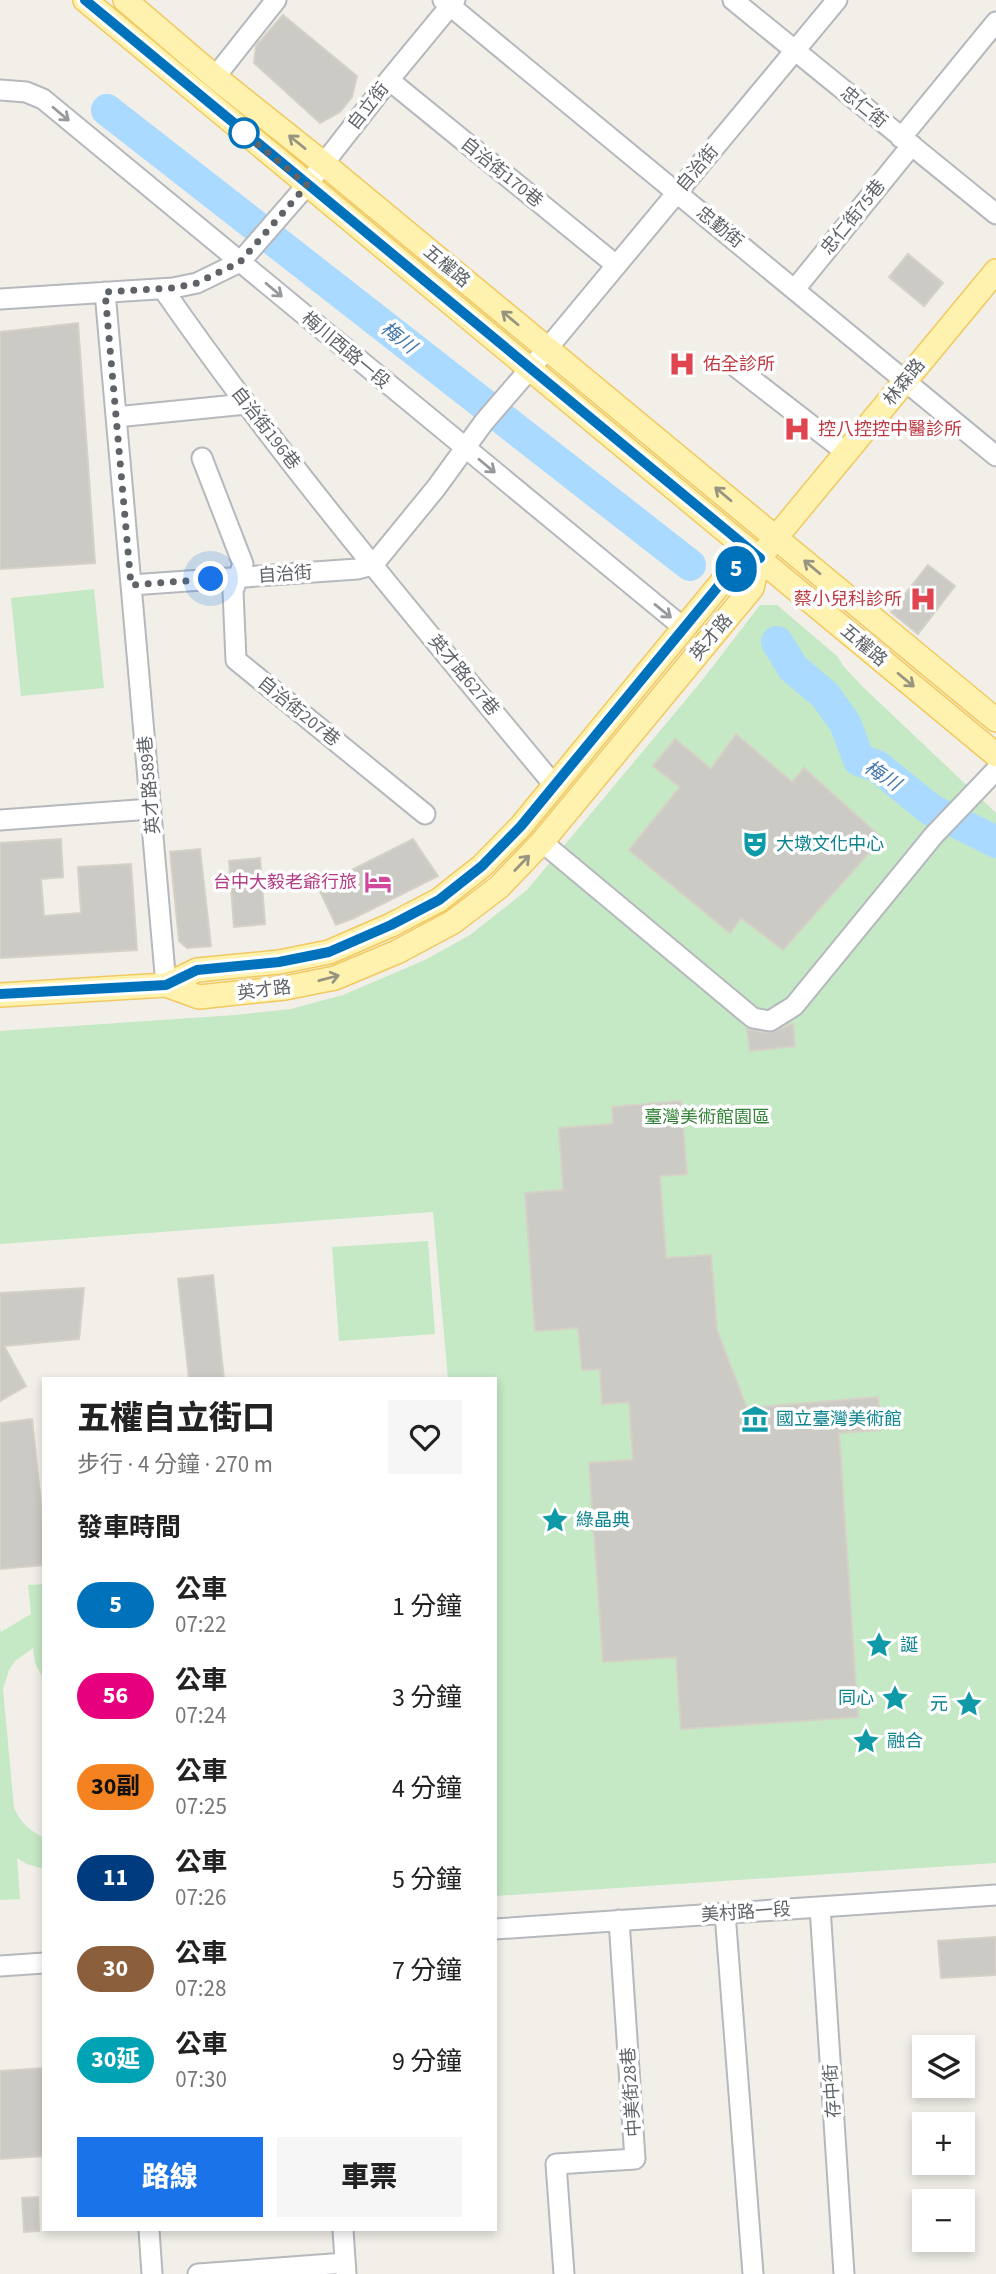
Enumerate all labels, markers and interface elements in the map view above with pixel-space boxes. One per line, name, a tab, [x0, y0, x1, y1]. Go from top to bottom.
street label: 自立街	[342, 77, 395, 135]
street label: 忠仁街	[835, 81, 893, 134]
one-way arrow	[52, 106, 70, 122]
unlabelled marker	[229, 118, 259, 148]
street label: 自治街170巷	[455, 132, 548, 213]
one-way arrow	[288, 135, 306, 150]
street label: 自治街	[670, 140, 724, 197]
street label: 忠仁街75巷	[815, 175, 891, 260]
street label: 忠勤街	[691, 201, 749, 254]
street label: 五權路	[418, 239, 475, 293]
one-way arrow	[265, 282, 283, 298]
street label: 梅川西路一段	[296, 306, 395, 395]
one-way arrow	[501, 310, 519, 326]
water label: 梅川	[375, 316, 423, 362]
hospital icon: 佑全診所	[667, 349, 697, 379]
place label: 佑全診所	[703, 352, 775, 377]
street label: 林森路	[878, 353, 931, 411]
street label: 自治街196巷	[225, 382, 306, 475]
hospital icon: 控八控控中醫診所	[782, 414, 812, 444]
place label: 控八控控中醫診所	[818, 417, 962, 442]
one-way arrow	[478, 459, 496, 474]
one-way arrow	[715, 486, 733, 501]
line badge: 5	[713, 546, 759, 592]
text: 5	[730, 551, 742, 586]
one-way arrow	[803, 559, 821, 575]
street label: 自治街	[257, 560, 313, 589]
your location	[193, 561, 228, 596]
hospital icon: 蔡小兒科診所	[908, 584, 938, 614]
place label: 蔡小兒科診所	[794, 587, 902, 612]
one-way arrow	[653, 603, 671, 619]
street label: 英才路	[684, 609, 738, 666]
street label: 五權路	[835, 618, 892, 672]
street label: 英才路627巷	[422, 629, 505, 721]
street label: 自治街207巷	[252, 671, 345, 752]
one-way arrow	[896, 672, 914, 688]
street label: 英才路589巷	[133, 735, 166, 835]
water label: 梅川	[859, 755, 907, 799]
theatre icon: 大墩文化中心	[740, 829, 770, 859]
place label: 大墩文化中心	[776, 832, 884, 857]
one-way arrow	[513, 855, 530, 872]
hotel icon: 台中大毅老爺行旅	[363, 867, 393, 897]
place label: 台中大毅老爺行旅	[213, 870, 357, 895]
one-way arrow	[318, 971, 340, 984]
street label: 英才路	[236, 975, 292, 1006]
park label: 臺灣美術館園區	[644, 1105, 770, 1130]
text: 五權自立街口	[77, 1395, 275, 1442]
button: heart	[388, 1400, 462, 1474]
museum icon: 國立臺灣美術館	[740, 1404, 770, 1434]
place label: 國立臺灣美術館	[776, 1407, 902, 1432]
text: 步行 · 4 分鐘 · 270 m	[77, 1448, 273, 1481]
place icon: 綠晶典	[540, 1505, 570, 1535]
place label: 綠晶典	[576, 1508, 630, 1533]
text: 發車時間	[77, 1509, 181, 1546]
text: 公車	[175, 1571, 227, 1608]
text: 5	[109, 1587, 122, 1622]
text: 1 分鐘	[392, 1588, 462, 1625]
text: 07:22	[175, 1608, 226, 1641]
place icon: 誕	[864, 1630, 894, 1660]
place label: 誕	[900, 1633, 918, 1658]
text: 公車	[175, 1662, 227, 1699]
text: 56	[103, 1678, 128, 1713]
text: 3 分鐘	[392, 1679, 462, 1716]
place icon: 同心	[880, 1683, 910, 1713]
place label: 同心	[838, 1686, 874, 1711]
place icon: 元	[954, 1689, 984, 1719]
place label: 元	[930, 1692, 948, 1717]
text: 07:24	[175, 1699, 226, 1732]
place icon: 融合	[851, 1726, 881, 1756]
place label: 融合	[887, 1729, 923, 1754]
text: 公車	[175, 1753, 227, 1790]
text: 30副	[91, 1769, 140, 1804]
text: 4 分鐘	[392, 1770, 462, 1807]
text: 07:25	[175, 1790, 227, 1823]
text: 公車	[175, 1844, 227, 1881]
text: 11	[103, 1860, 128, 1895]
text: 5 分鐘	[392, 1861, 462, 1898]
text: 07:26	[175, 1881, 226, 1914]
street label: 美村路一段	[700, 1897, 792, 1928]
text: 公車	[175, 1935, 227, 1972]
text: 30	[103, 1951, 128, 1986]
text: 7 分鐘	[392, 1952, 462, 1989]
text: 07:28	[175, 1972, 226, 2005]
text: 公車	[175, 2026, 227, 2063]
map controls	[912, 2035, 975, 2252]
button: layers	[912, 2035, 975, 2098]
text: 30延	[91, 2042, 140, 2077]
text: 9 分鐘	[392, 2043, 462, 2080]
street label: 中美街28巷	[616, 2046, 647, 2138]
text: 07:30	[175, 2063, 227, 2096]
street label: 存中街	[818, 2063, 847, 2119]
button: +	[912, 2112, 975, 2175]
button: 路線	[77, 2137, 263, 2217]
button: 車票	[277, 2137, 462, 2217]
button: −	[912, 2189, 975, 2252]

